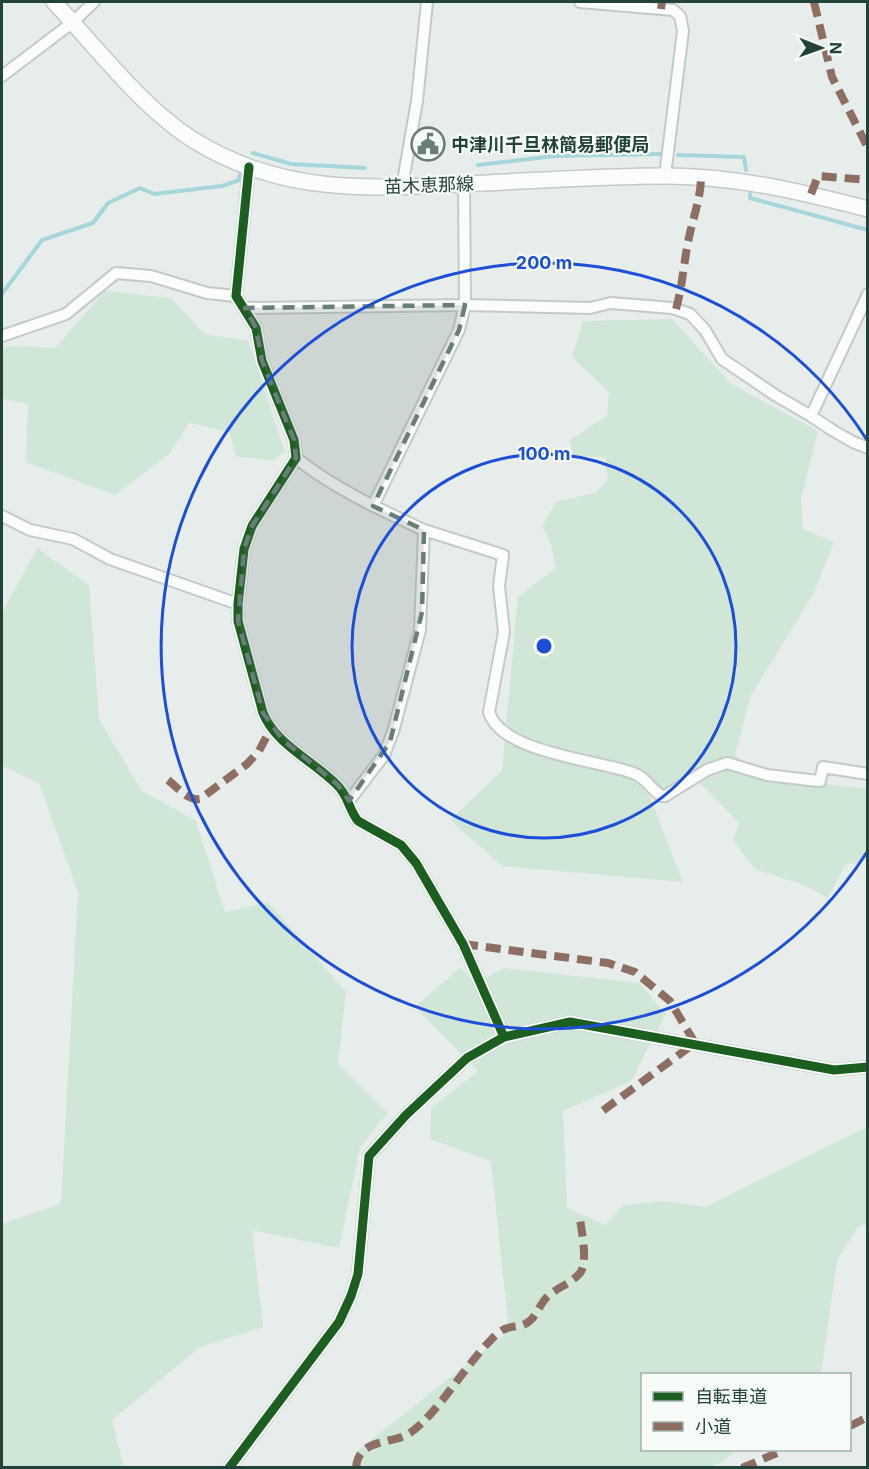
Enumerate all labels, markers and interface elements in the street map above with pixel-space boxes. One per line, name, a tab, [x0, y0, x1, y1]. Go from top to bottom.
north arrow	[791, 18, 851, 78]
text: N	[826, 42, 846, 55]
public building icon: 中津川千旦林簡易郵便局	[410, 126, 446, 162]
place label: 中津川千旦林簡易郵便局	[451, 134, 649, 155]
street label: 苗木恵那線	[384, 173, 474, 197]
text: 200 m	[516, 252, 572, 273]
text: 100 m	[518, 443, 570, 464]
centre of rings	[534, 636, 554, 656]
legend	[641, 1373, 851, 1451]
text: 自転車道	[695, 1386, 767, 1407]
text: 小道	[695, 1416, 731, 1437]

